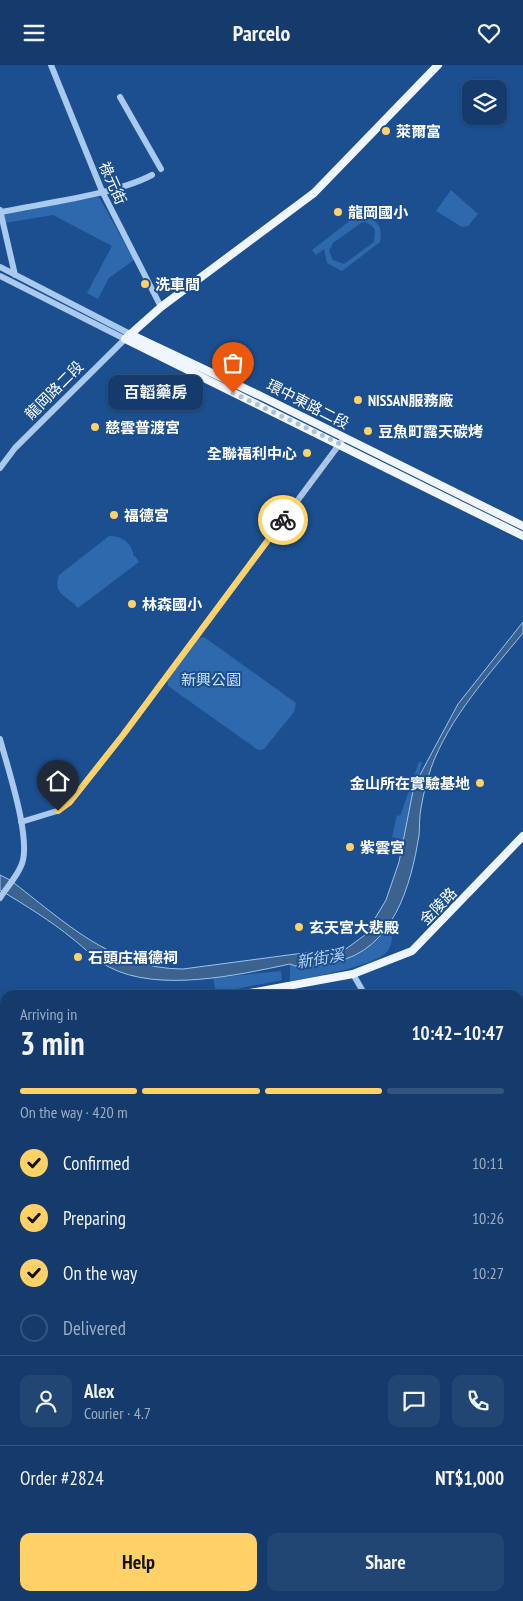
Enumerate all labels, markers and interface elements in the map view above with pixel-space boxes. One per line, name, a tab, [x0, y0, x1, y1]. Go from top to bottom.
icon: menu	[20, 19, 48, 47]
text: Parcelo	[233, 19, 290, 47]
icon: heart	[475, 19, 503, 47]
map controls	[462, 80, 507, 125]
button: layers	[462, 80, 507, 125]
place label: 萊爾富	[396, 122, 441, 141]
marker: 萊爾富	[380, 125, 392, 137]
street label: 祿元街	[95, 159, 131, 207]
place label: 龍岡國小	[348, 203, 409, 222]
marker: 龍岡國小	[332, 206, 344, 218]
place label: 洗車間	[155, 275, 200, 294]
marker: 洗車間	[139, 278, 151, 290]
pin	[212, 342, 254, 393]
icon: bag	[219, 349, 247, 377]
street label: 龍岡路二段	[21, 357, 87, 423]
callout: 百韜藥房	[108, 375, 203, 411]
street label: 環中東路二段	[264, 375, 352, 433]
text: 百韜藥房	[123, 382, 188, 402]
place label: NISSAN服務廠	[368, 391, 453, 410]
marker: NISSAN服務廠	[352, 394, 364, 406]
place label: 慈雲普渡宮	[105, 418, 180, 437]
marker: 慈雲普渡宮	[89, 421, 101, 433]
place label: 豆魚町露天碳烤	[378, 422, 483, 441]
marker: 豆魚町露天碳烤	[362, 425, 374, 437]
place label: 全聯福利中心	[207, 444, 297, 463]
marker: 全聯福利中心	[301, 447, 313, 459]
courier	[258, 495, 308, 545]
place label: 福德宮	[124, 506, 169, 525]
icon: bike	[269, 506, 297, 534]
marker: 福德宮	[108, 509, 120, 521]
place label: 林森國小	[142, 595, 203, 614]
marker: 林森國小	[126, 598, 138, 610]
park label: 新興公園	[181, 670, 241, 689]
pin	[37, 760, 79, 811]
icon: home	[44, 767, 72, 795]
place label: 金山所在實驗基地	[350, 774, 470, 793]
marker: 金山所在實驗基地	[474, 777, 486, 789]
place label: 紫雲宮	[360, 838, 405, 857]
marker: 紫雲宮	[344, 841, 356, 853]
street label: 金陵路	[416, 883, 460, 929]
place label: 玄天宮大悲殿	[309, 918, 399, 937]
marker: 玄天宮大悲殿	[293, 921, 305, 933]
water label: 新街溪	[295, 944, 347, 972]
place label: 石頭庄福德祠	[88, 948, 178, 967]
marker: 石頭庄福德祠	[72, 951, 84, 963]
text: Arriving in	[20, 1004, 77, 1024]
text: 10:42–10:47	[411, 1021, 504, 1045]
text: 3 min	[20, 1022, 85, 1064]
text: On the way · 420 m	[20, 1102, 128, 1122]
icon: check	[20, 1149, 48, 1177]
text: Confirmed	[63, 1151, 130, 1175]
text: 10:11	[472, 1153, 504, 1173]
icon: check	[20, 1204, 48, 1232]
text: Preparing	[63, 1206, 126, 1230]
text: 10:26	[472, 1208, 504, 1228]
icon: check	[20, 1259, 48, 1287]
text: On the way	[63, 1261, 137, 1285]
text: 10:27	[472, 1263, 504, 1283]
text: Delivered	[63, 1316, 126, 1340]
button: person	[20, 1375, 72, 1427]
button: chat	[388, 1375, 440, 1427]
button: phone	[452, 1375, 504, 1427]
text: Alex	[84, 1379, 114, 1403]
text: Courier · 4.7	[84, 1403, 151, 1423]
text: Order #2824	[20, 1466, 104, 1490]
text: NT$1,000	[435, 1466, 504, 1490]
button: Help	[20, 1533, 257, 1591]
button: Share	[267, 1533, 504, 1591]

